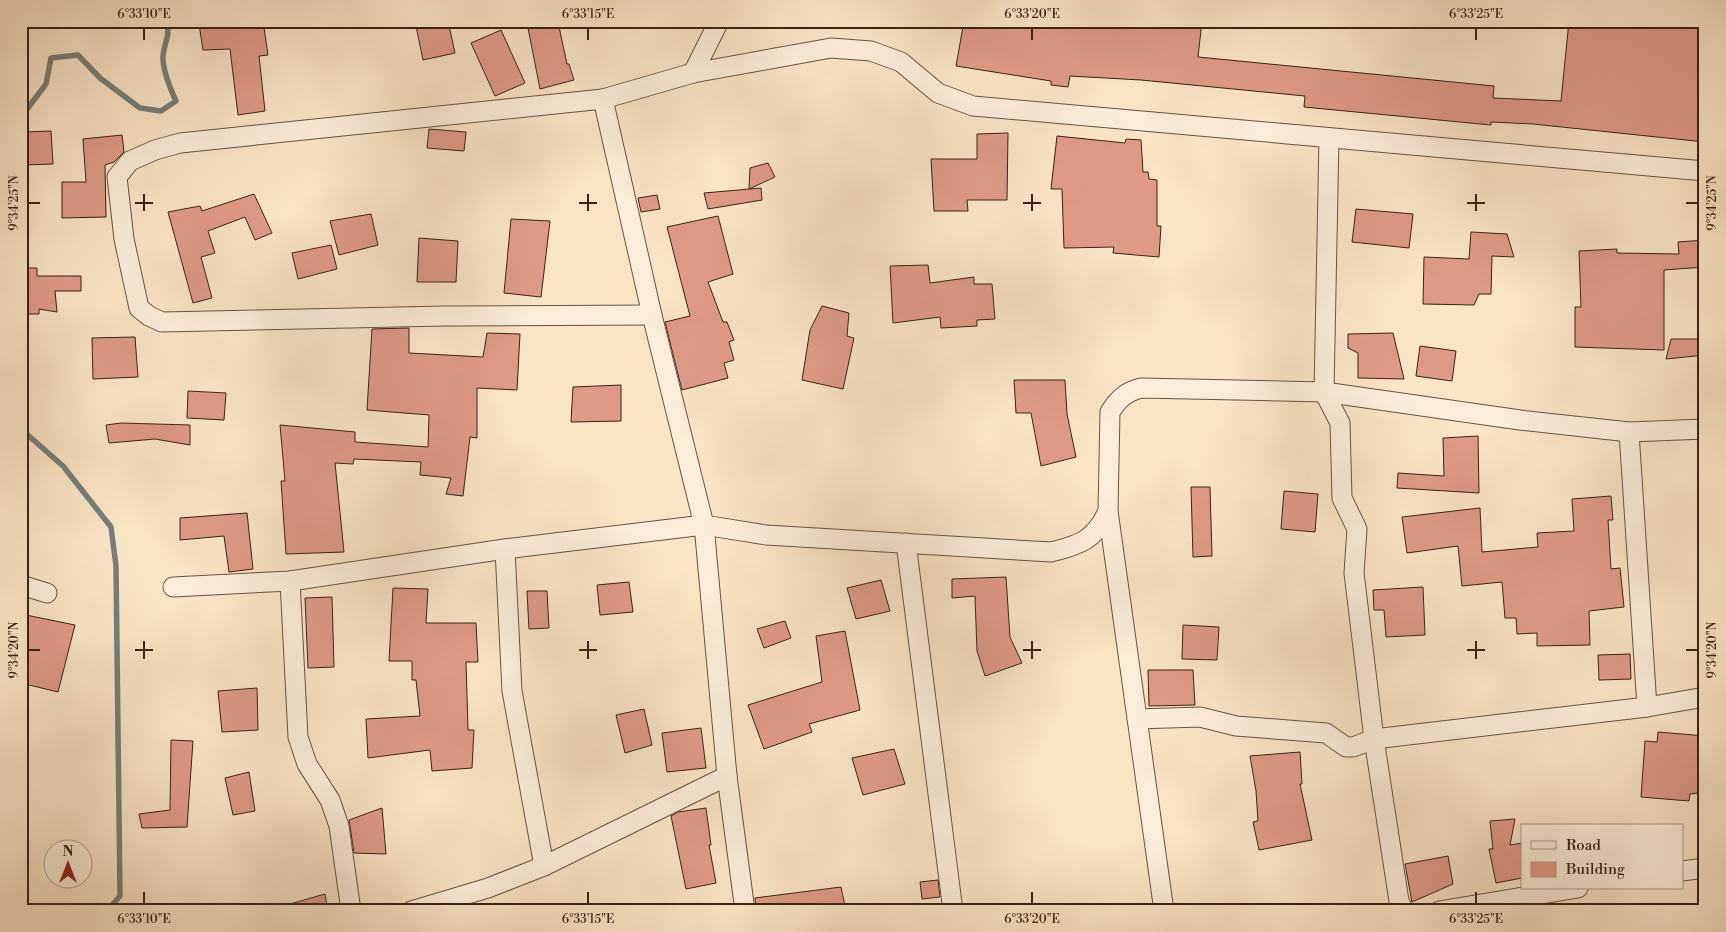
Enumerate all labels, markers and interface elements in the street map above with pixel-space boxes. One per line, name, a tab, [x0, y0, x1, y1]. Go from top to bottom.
text: 6°33'10"E	[117, 7, 171, 22]
text: 6°33'15"E	[562, 7, 614, 22]
text: 6°33'20"E	[1004, 7, 1060, 22]
text: 6°33'25"E	[1449, 7, 1503, 22]
text: 9°34'25"N	[7, 175, 22, 231]
text: 9°34'25"N	[1705, 175, 1720, 231]
text: 9°34'20"N	[7, 622, 22, 678]
text: 9°34'20"N	[1705, 622, 1720, 678]
legend	[1521, 824, 1684, 890]
text: Road	[1566, 836, 1601, 855]
north arrow	[42, 840, 92, 890]
text: N	[62, 843, 74, 861]
text: Building	[1565, 860, 1625, 879]
text: 6°33'10"E	[117, 912, 171, 927]
text: 6°33'15"E	[562, 912, 614, 927]
text: 6°33'20"E	[1004, 912, 1060, 927]
text: 6°33'25"E	[1449, 912, 1503, 927]

